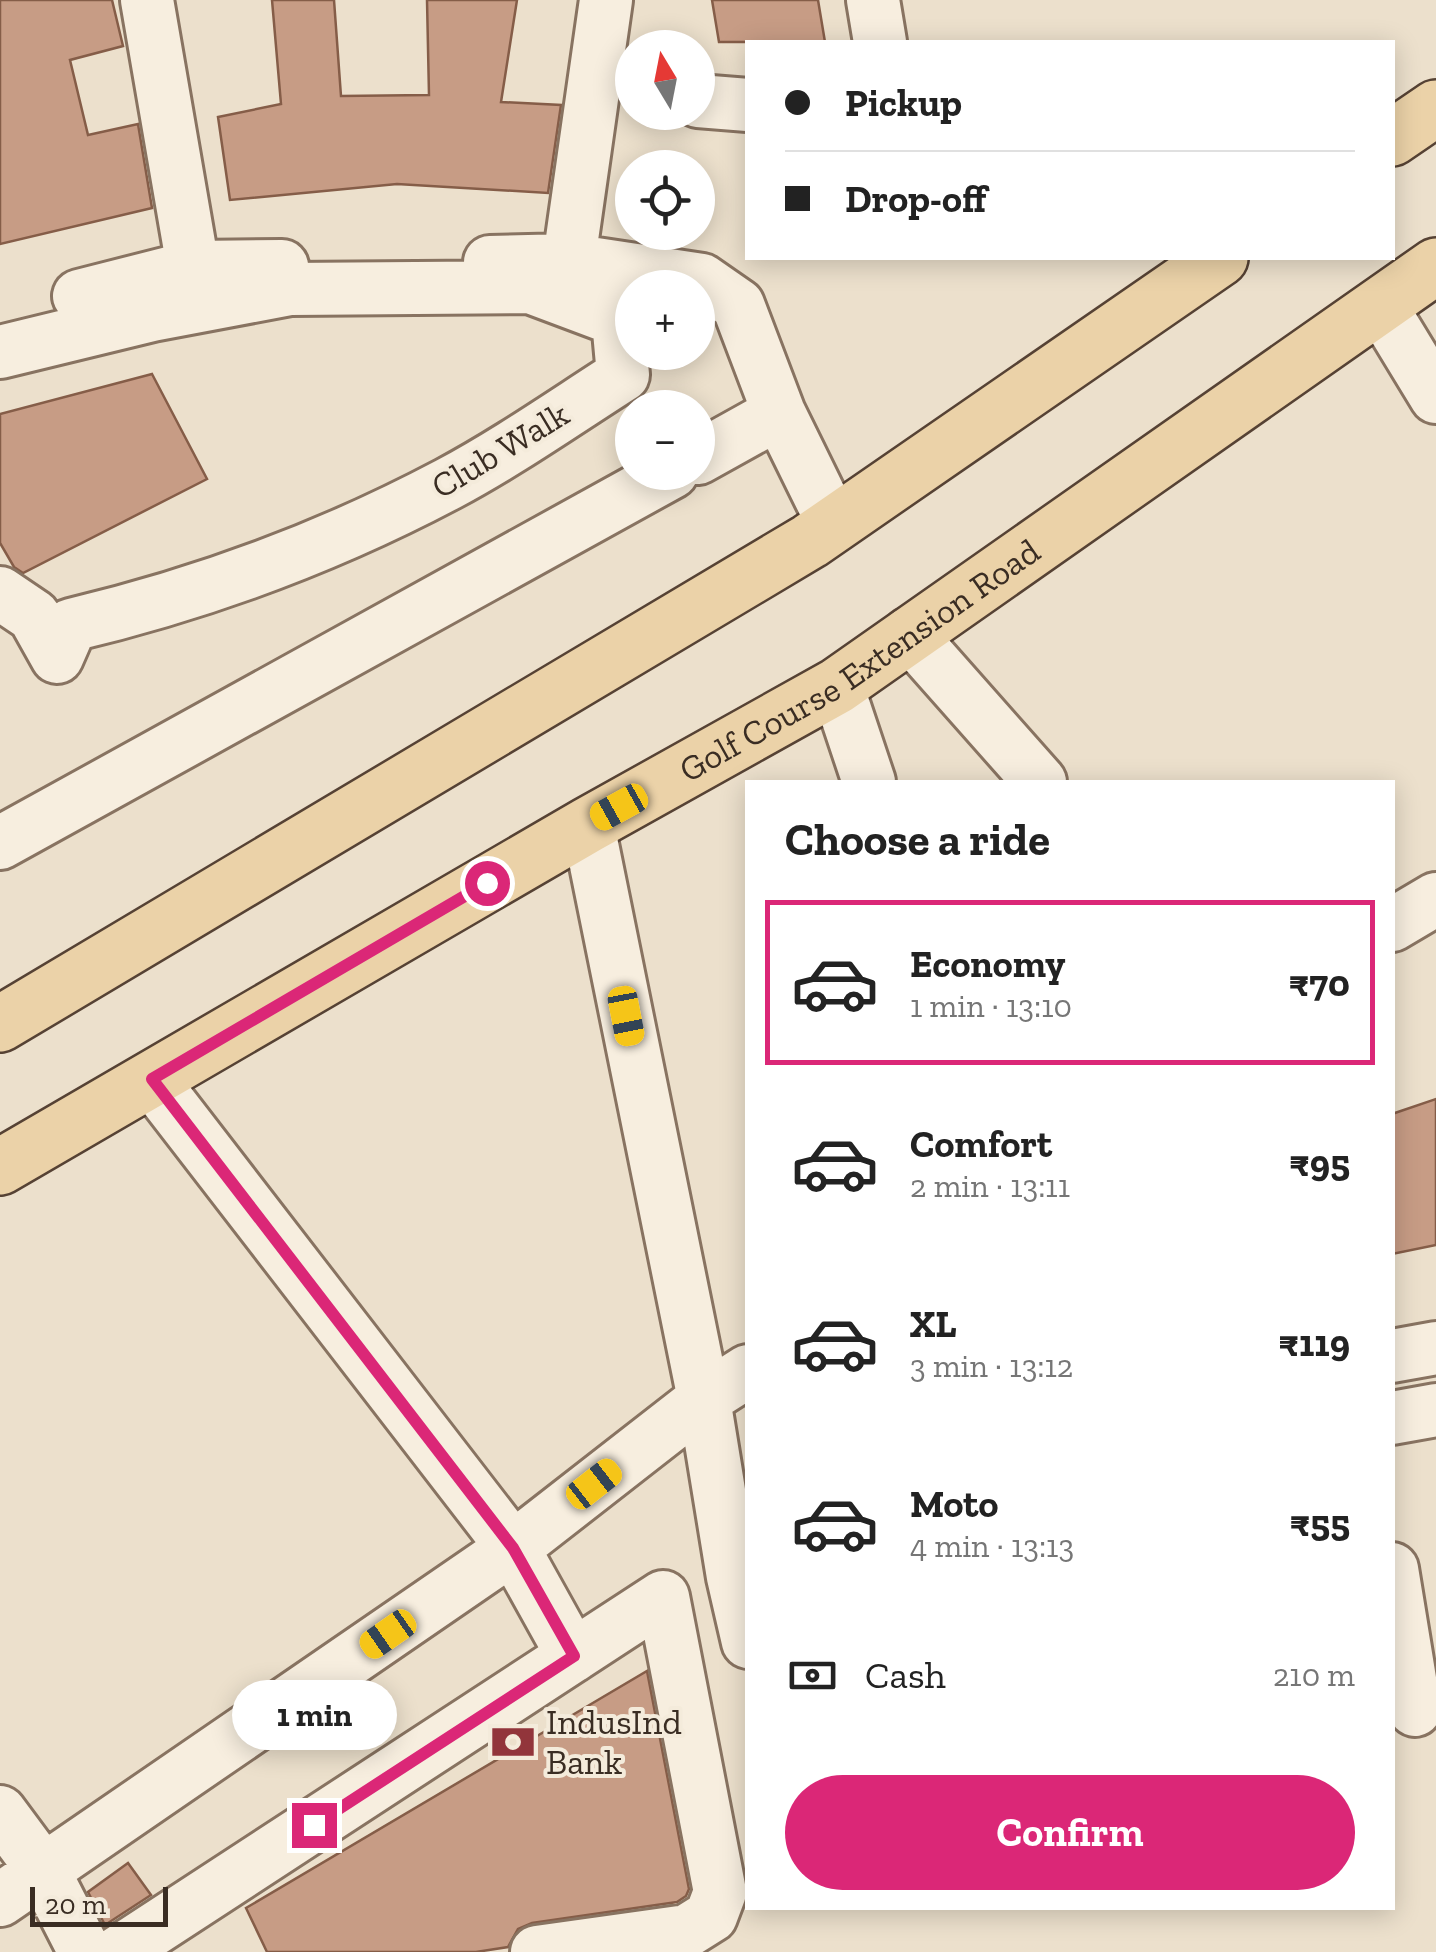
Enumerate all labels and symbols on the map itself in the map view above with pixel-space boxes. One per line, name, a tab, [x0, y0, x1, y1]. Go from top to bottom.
north arrow	[615, 30, 715, 130]
street label: Club Walk	[424, 393, 576, 507]
street label: Golf Course Extension Road	[672, 530, 1048, 791]
car	[585, 779, 653, 835]
route start	[465, 861, 510, 906]
car	[606, 984, 646, 1048]
car	[561, 1454, 627, 1514]
car	[355, 1605, 421, 1663]
callout: 1 min	[232, 1680, 396, 1750]
place label: IndusInd Bank	[546, 1701, 682, 1783]
bank icon: IndusInd Bank	[489, 1718, 537, 1766]
route end	[292, 1803, 337, 1848]
scale bar	[30, 1882, 168, 1926]

